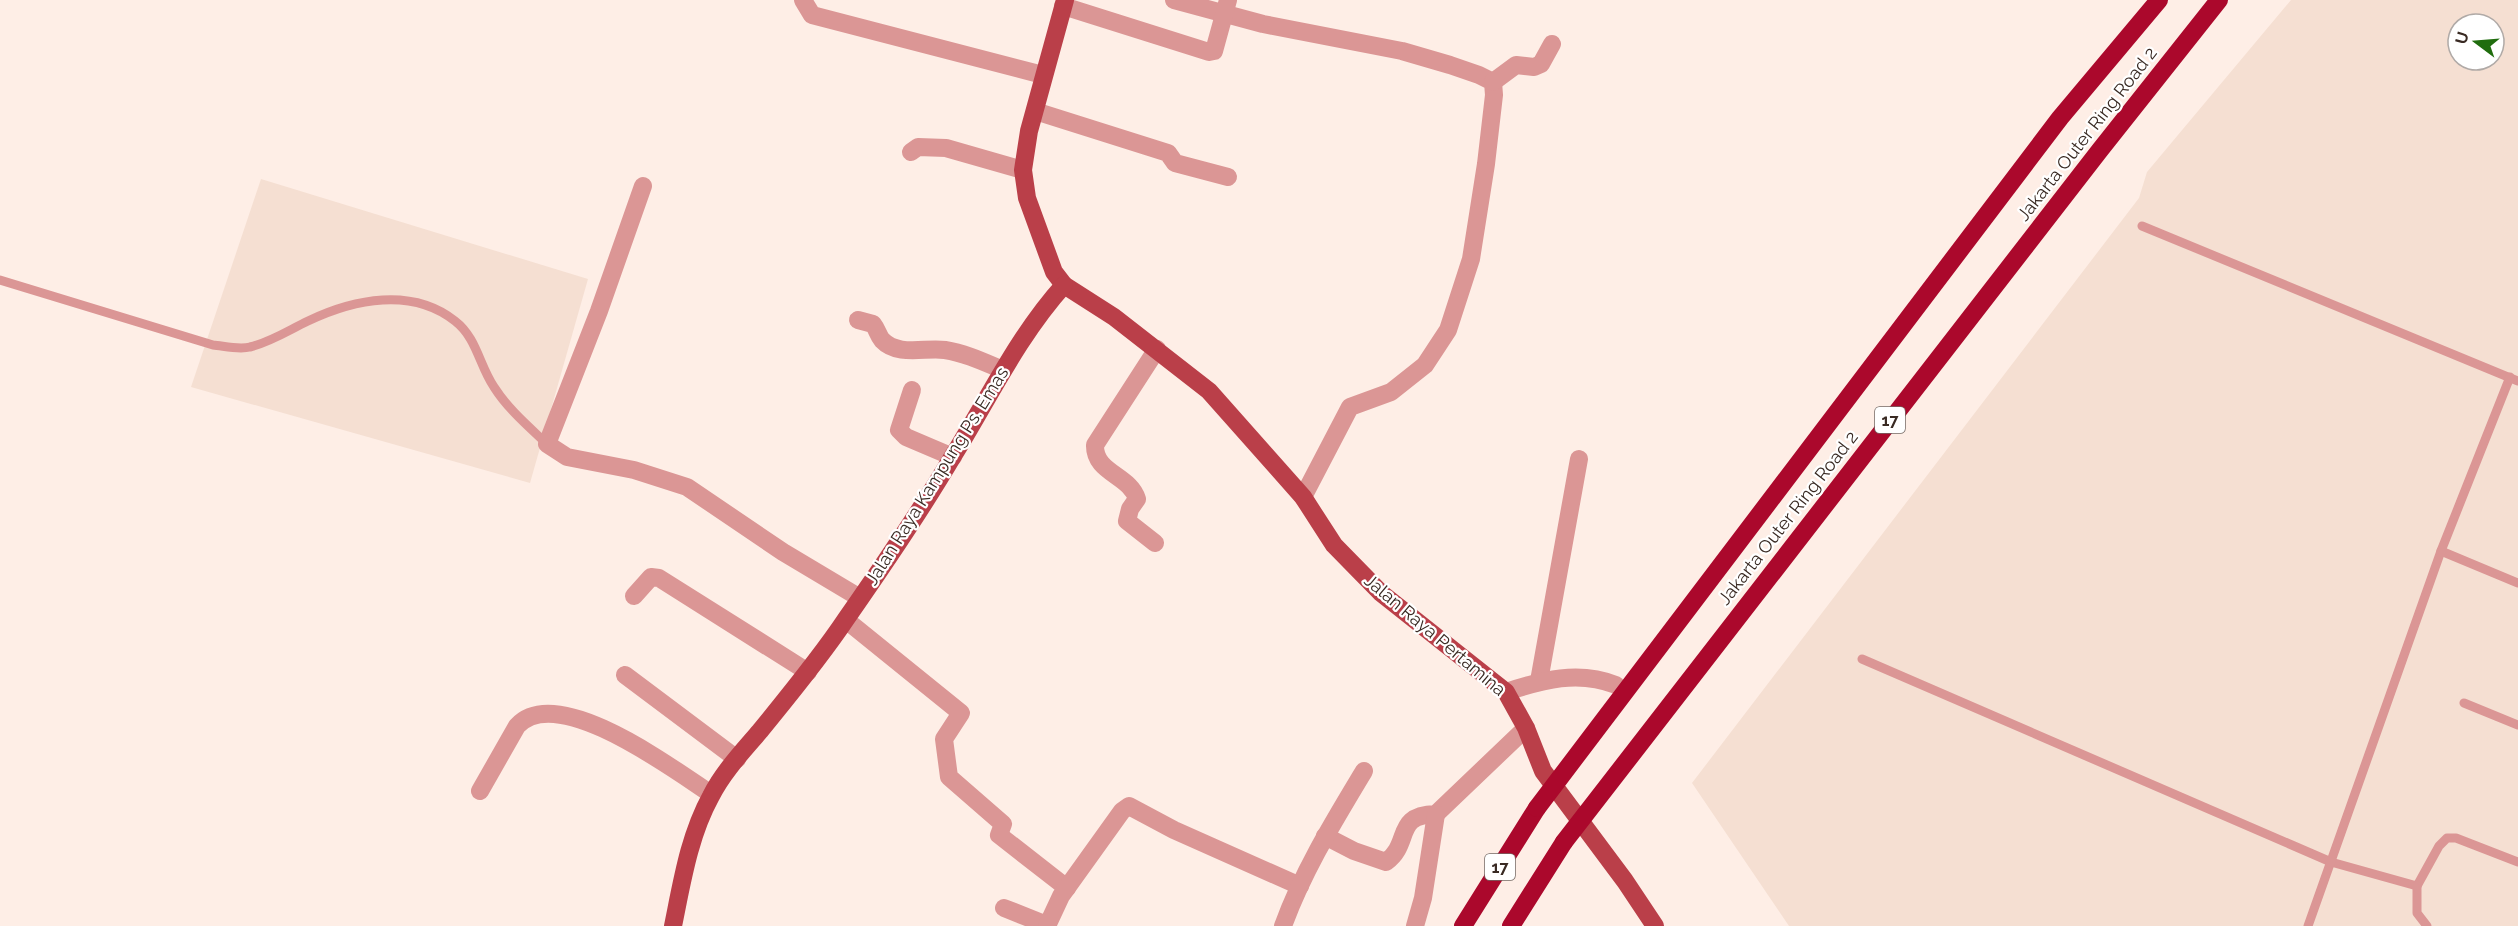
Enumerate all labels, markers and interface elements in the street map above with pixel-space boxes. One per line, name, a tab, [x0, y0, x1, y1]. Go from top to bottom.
north arrow	[2446, 12, 2506, 72]
text: U	[2451, 30, 2473, 46]
street label: Jakarta Outer Ring Road 2	[2012, 43, 2161, 225]
street label: Jalan Raya Kampung Ps. Emas	[861, 363, 1013, 589]
road number: 17	[1875, 407, 1905, 433]
street label: Jakarta Outer Ring Road 2	[1713, 427, 1862, 609]
street label: Jalan Raya Pertamina	[1361, 569, 1510, 700]
road number: 17	[1485, 854, 1515, 880]

